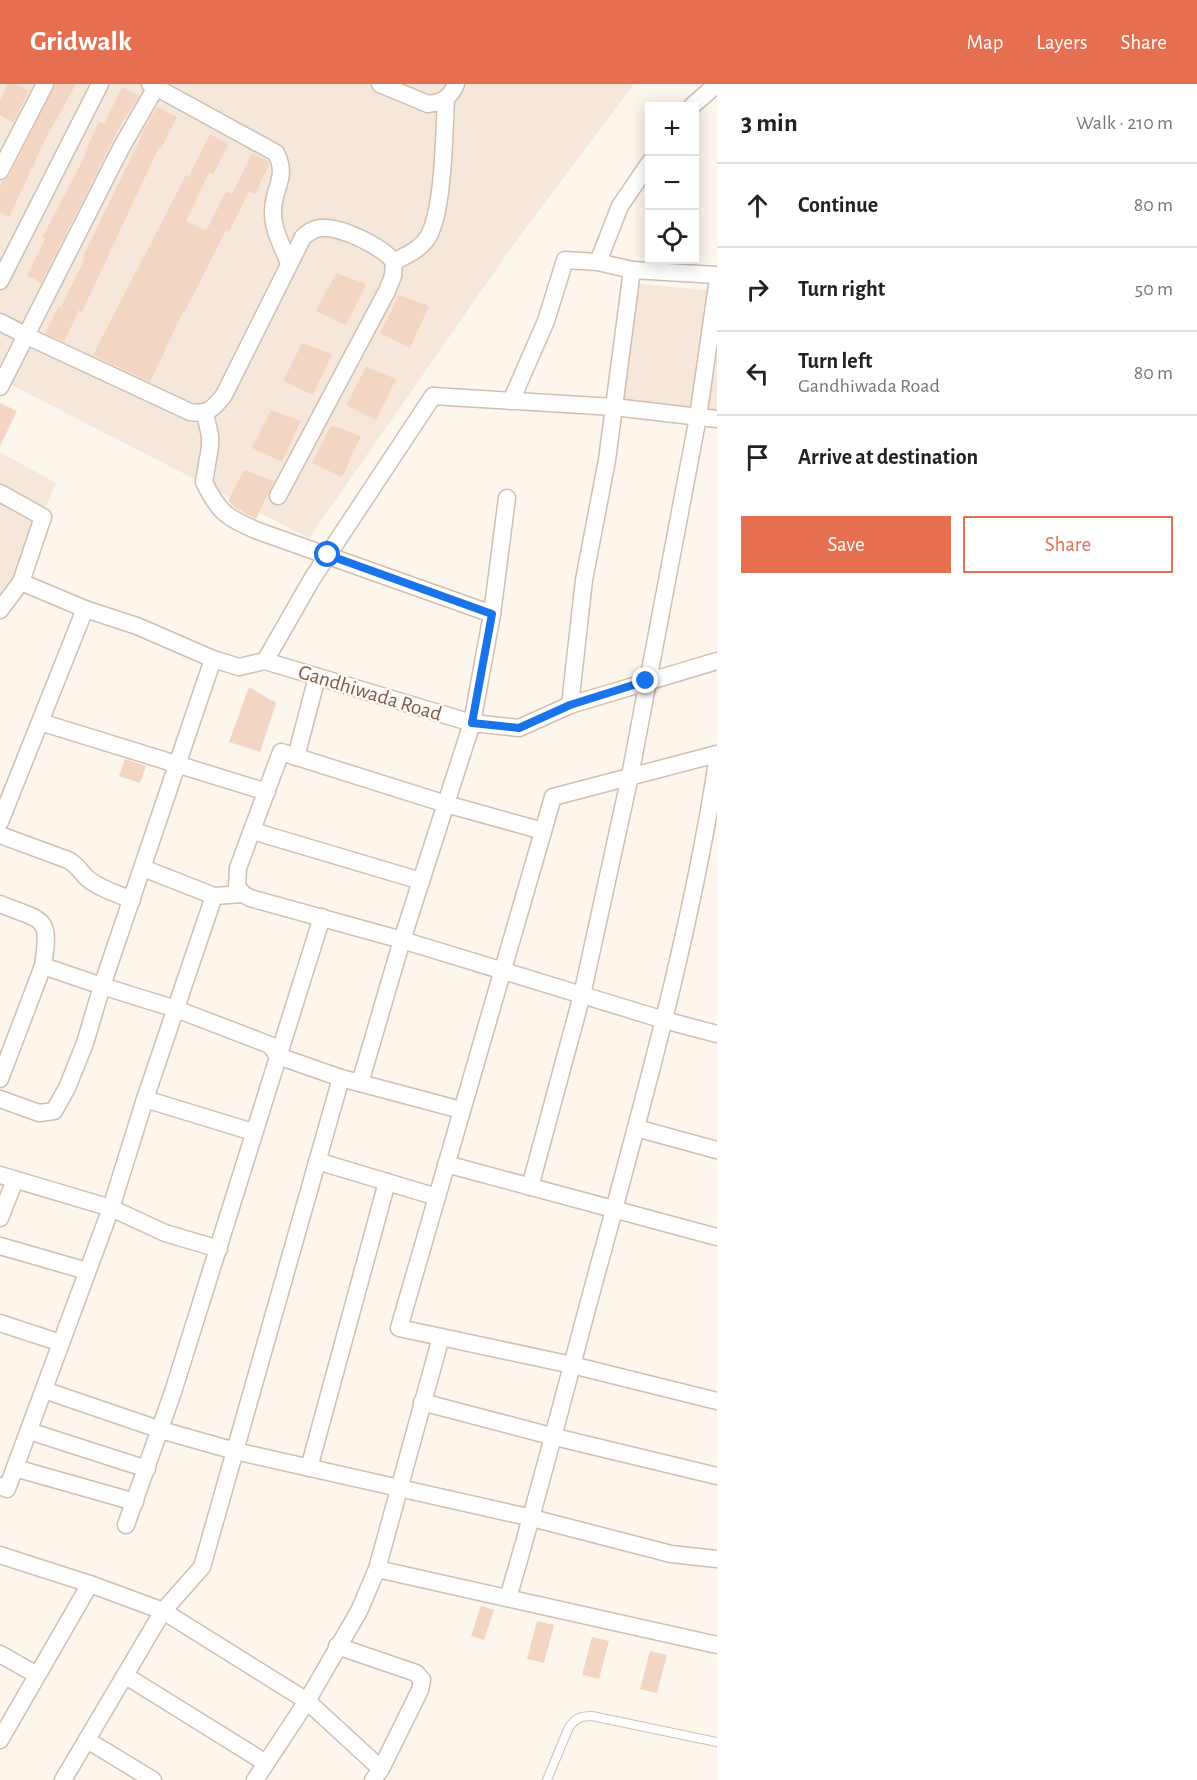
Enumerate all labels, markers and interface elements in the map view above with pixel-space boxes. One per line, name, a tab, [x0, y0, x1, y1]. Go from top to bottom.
text: Gridwalk	[30, 28, 132, 56]
text: Map	[967, 32, 1003, 53]
text: Layers	[1036, 32, 1087, 53]
text: Share	[1120, 32, 1167, 53]
map controls	[645, 102, 699, 264]
button: +	[645, 102, 699, 156]
text: 3 min	[741, 110, 798, 136]
text: Walk · 210 m	[1076, 113, 1173, 133]
button: −	[645, 156, 699, 210]
icon: ahead	[741, 189, 774, 222]
text: Continue	[798, 194, 878, 216]
text: 80 m	[1134, 195, 1173, 215]
button: locate	[645, 210, 699, 264]
icon: right	[741, 273, 774, 306]
text: Turn right	[798, 278, 885, 300]
text: 50 m	[1135, 279, 1173, 299]
text: Turn left	[798, 350, 872, 372]
icon: left	[741, 357, 774, 390]
text: 80 m	[1134, 363, 1173, 383]
text: Gandhiwada Road	[798, 376, 940, 396]
icon: arrive	[741, 441, 774, 474]
text: Arrive at destination	[798, 446, 978, 468]
button: Save	[741, 516, 951, 573]
button: Share	[963, 516, 1173, 573]
route start	[314, 541, 340, 567]
street label: Gandhiwada Road	[296, 661, 444, 725]
route end	[632, 667, 658, 693]

